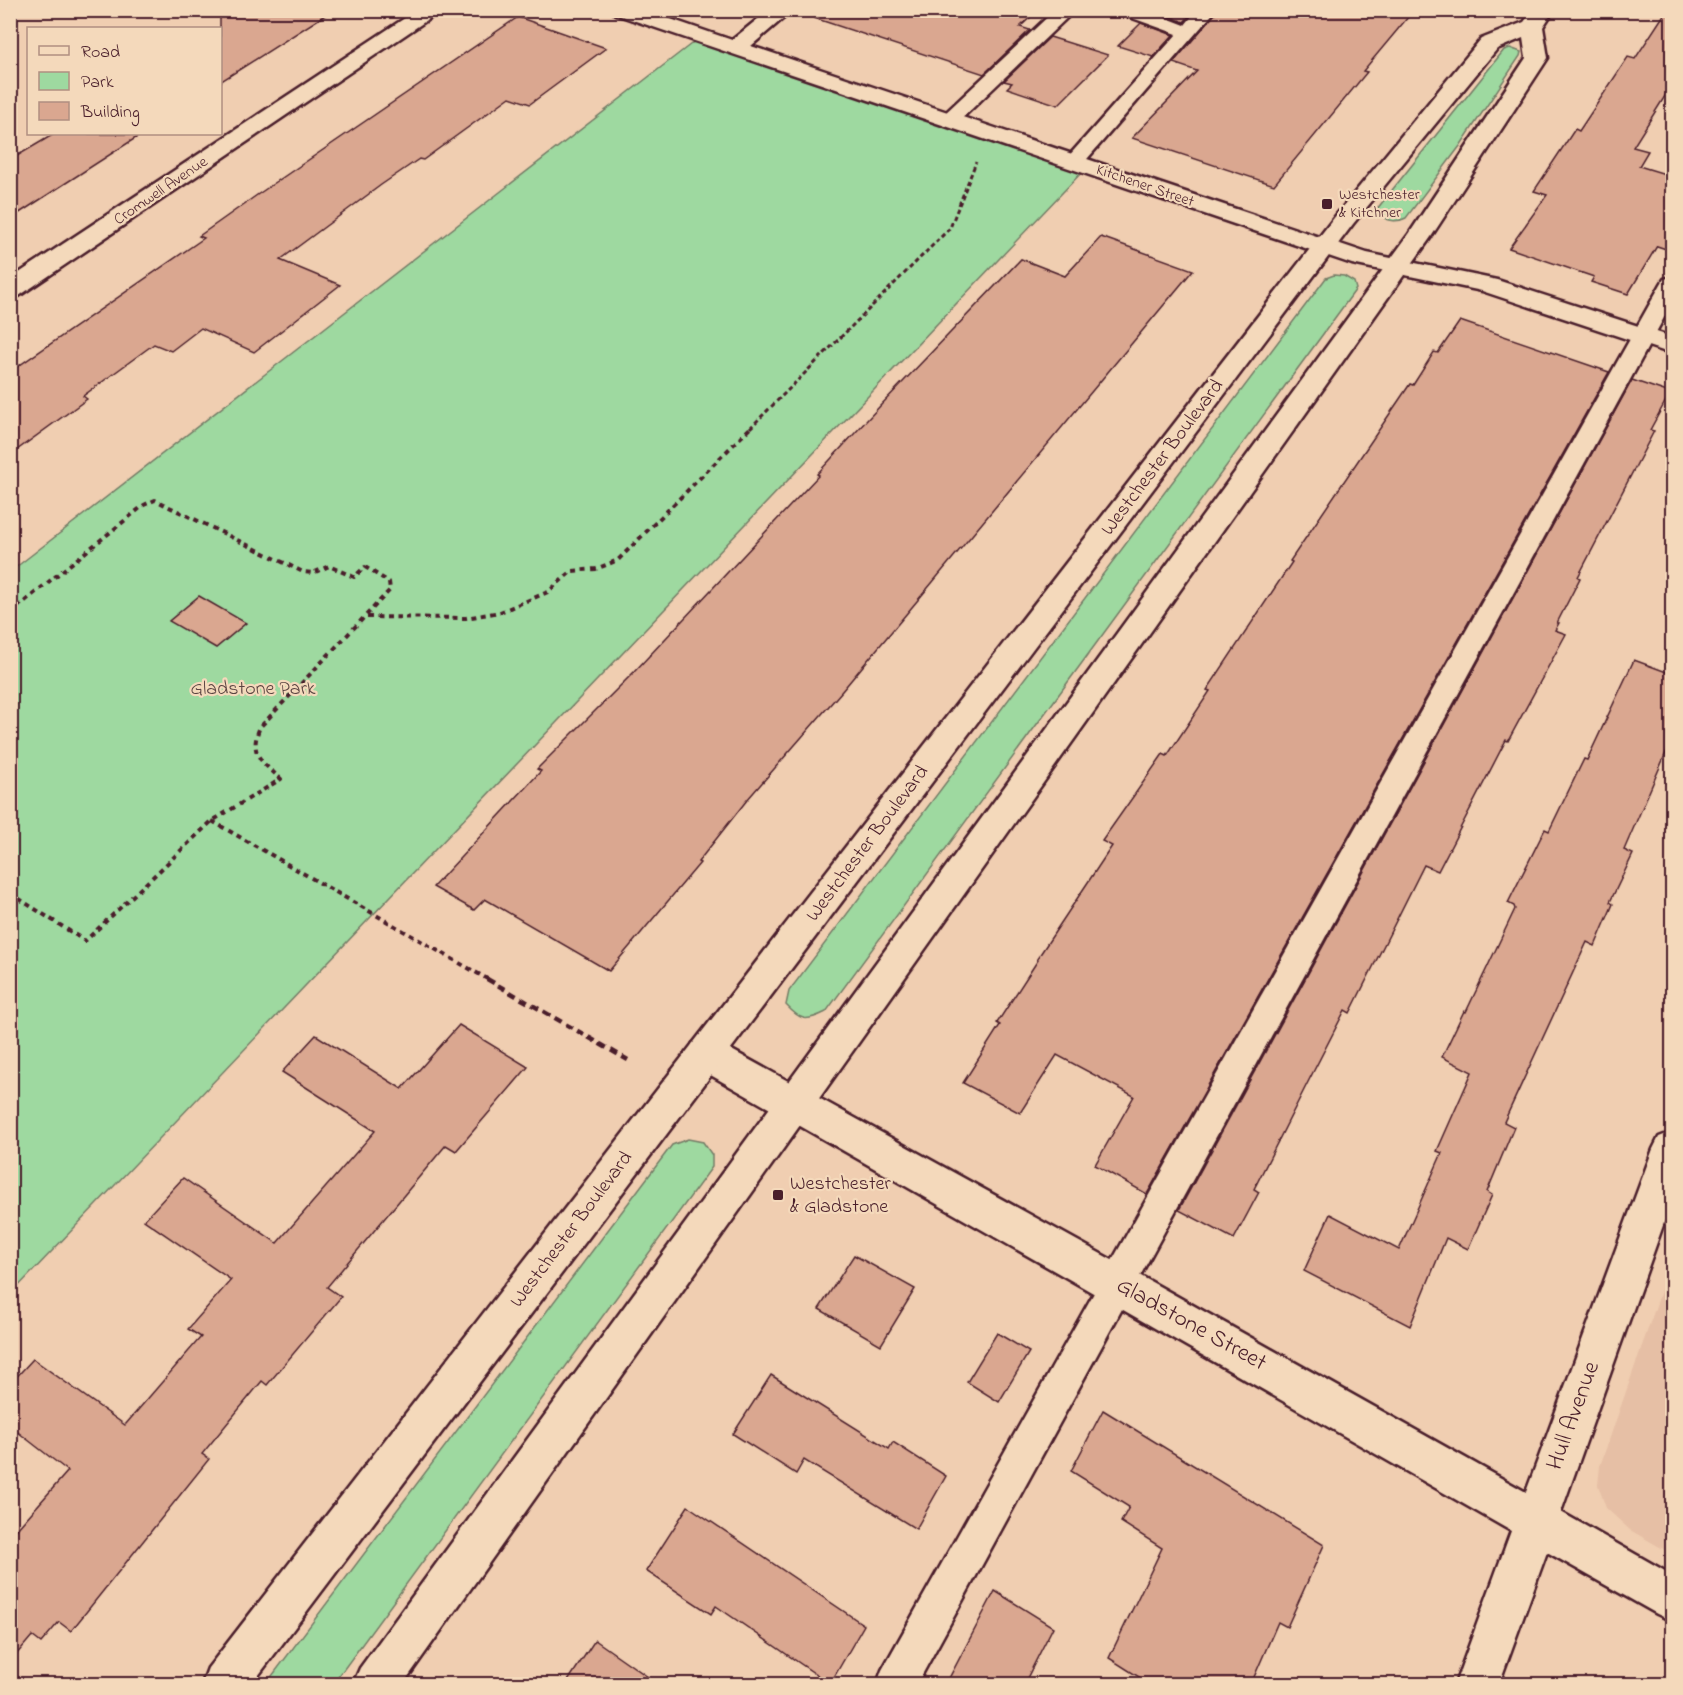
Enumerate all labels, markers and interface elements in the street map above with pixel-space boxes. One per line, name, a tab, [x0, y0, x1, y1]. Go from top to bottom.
legend	[27, 27, 222, 135]
text: Road	[81, 40, 120, 66]
text: Park	[81, 70, 114, 96]
text: Building	[80, 100, 140, 127]
street label: Cromwell Avenue	[109, 150, 214, 232]
street label: Kitchener Street	[1093, 158, 1198, 214]
place label: Westchester & Kitchner	[1339, 183, 1420, 225]
marker: Westchester & Kitchner	[1320, 197, 1334, 211]
street label: Westchester Boulevard	[1094, 374, 1232, 542]
park label: Gladstone Park	[190, 675, 316, 704]
street label: Westchester Boulevard	[799, 760, 937, 928]
street label: Westchester Boulevard	[503, 1146, 641, 1314]
place label: Westchester & Gladstone	[790, 1170, 892, 1222]
marker: Westchester & Gladstone	[771, 1188, 785, 1202]
street label: Gladstone Street	[1109, 1269, 1273, 1381]
street label: Hull Avenue	[1538, 1356, 1610, 1475]

